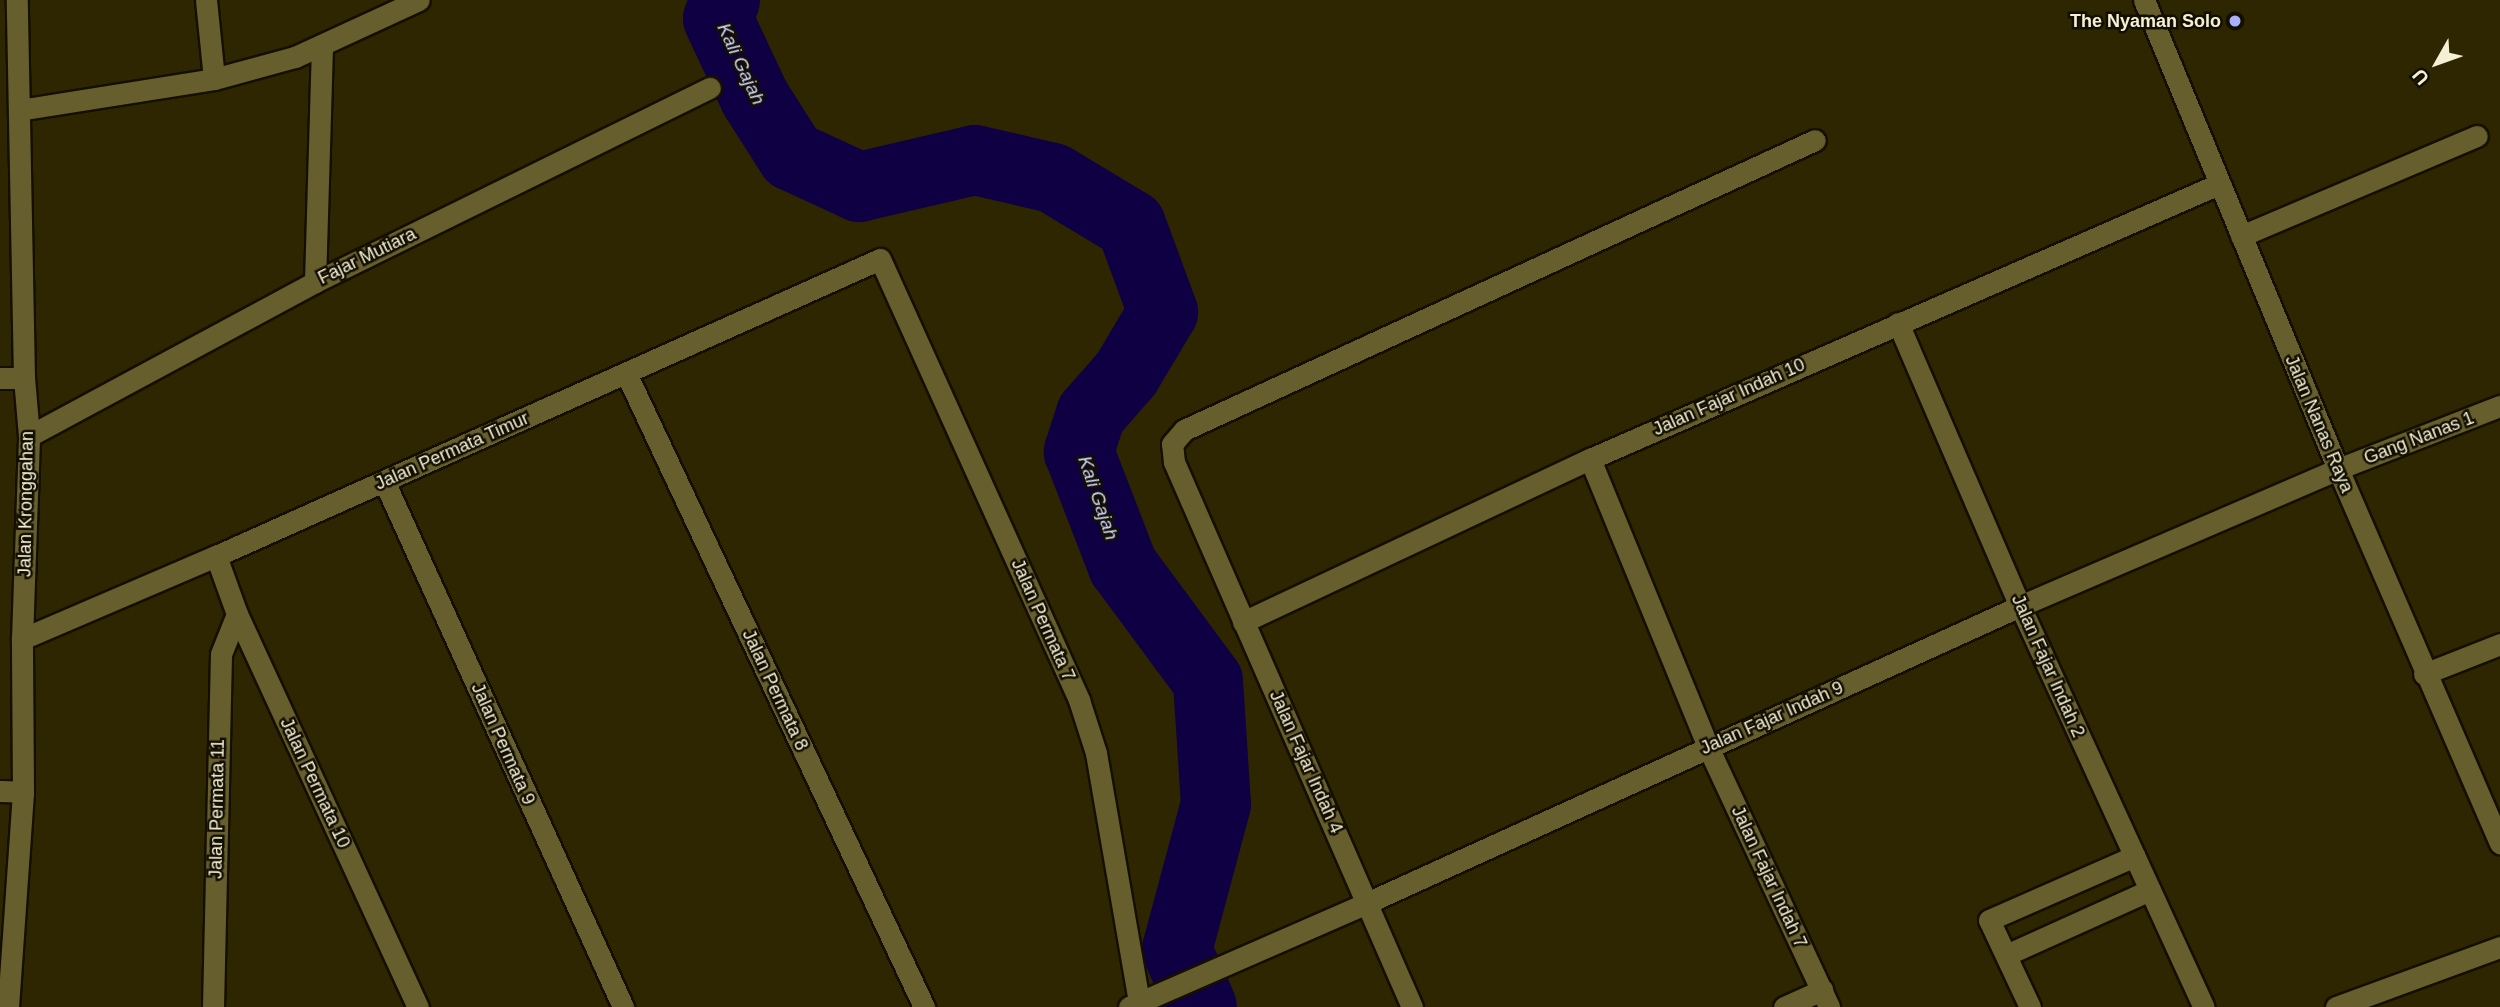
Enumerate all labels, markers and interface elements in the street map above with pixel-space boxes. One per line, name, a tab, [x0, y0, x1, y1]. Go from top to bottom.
place label: The Nyaman Solo	[2070, 10, 2221, 32]
marker: The Nyaman Solo	[2227, 13, 2243, 29]
water label: Kali Gajah	[712, 19, 770, 109]
north arrow	[2402, 28, 2472, 98]
text: U	[2408, 65, 2433, 89]
street label: Fajar Mutiara	[315, 223, 419, 289]
street label: Jalan Nanas Raya	[2280, 352, 2358, 496]
street label: Jalan Fajar Indah 10	[1650, 354, 1808, 440]
street label: Jalan Permata Timur	[372, 407, 532, 495]
street label: Gang Nanas 1	[2361, 407, 2477, 469]
street label: Jalan Kronggahan	[14, 431, 38, 577]
water label: Kali Gajah	[1073, 453, 1123, 543]
street label: Jalan Permata 7	[1006, 556, 1080, 684]
street label: Jalan Fajar Indah 2	[2007, 591, 2089, 741]
street label: Jalan Permata 8	[738, 626, 812, 754]
street label: Jalan Fajar Indah 9	[1697, 677, 1847, 759]
street label: Jalan Permata 9	[466, 680, 540, 808]
street label: Jalan Fajar Indah 4	[1265, 687, 1347, 837]
street label: Jalan Permata 10	[275, 715, 355, 851]
street label: Jalan Permata 11	[205, 739, 229, 879]
street label: Jalan Fajar Indah 7	[1727, 803, 1811, 951]

